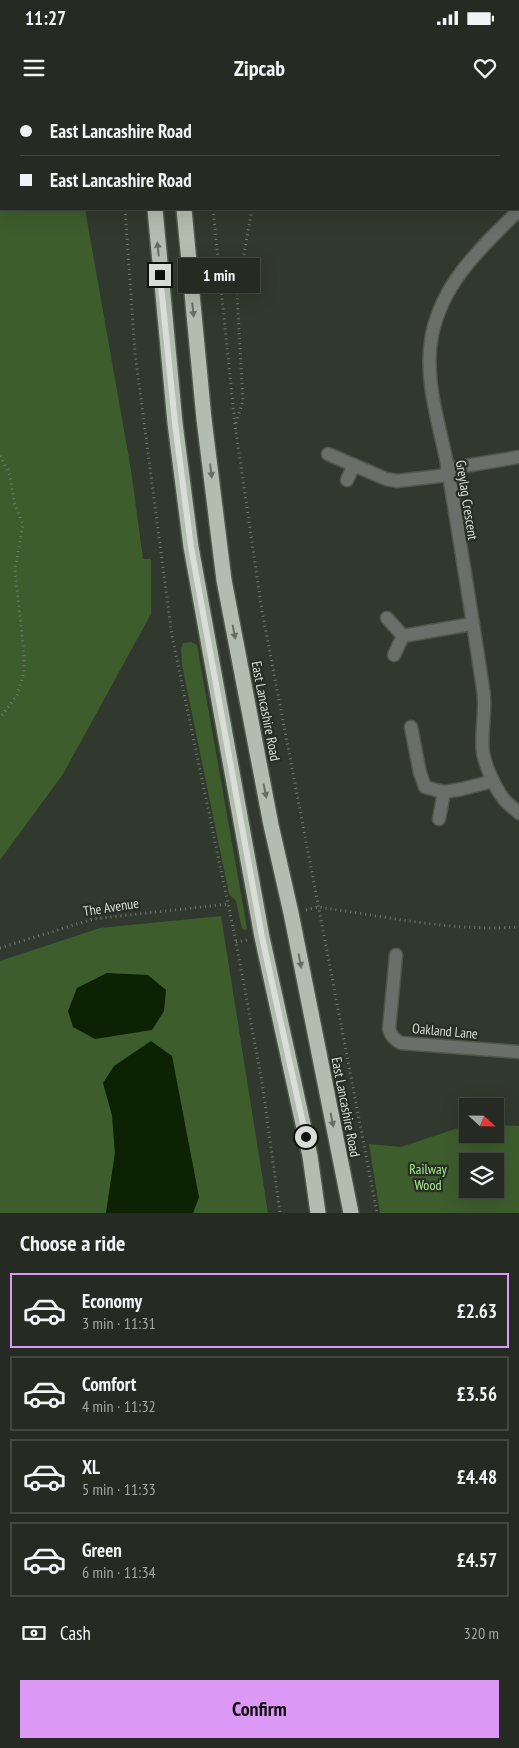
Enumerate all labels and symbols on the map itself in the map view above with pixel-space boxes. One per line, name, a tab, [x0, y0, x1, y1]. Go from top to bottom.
one-way arrow	[154, 241, 162, 257]
callout: 1 min	[178, 258, 260, 292]
route end	[149, 264, 171, 286]
one-way arrow	[189, 302, 197, 318]
street label: Greylag Crescent	[452, 459, 482, 541]
one-way arrow	[207, 463, 215, 479]
one-way arrow	[231, 624, 239, 640]
street label: East Lancashire Road	[247, 659, 285, 763]
one-way arrow	[261, 784, 269, 799]
street label: The Avenue	[82, 894, 140, 920]
one-way arrow	[297, 953, 305, 969]
street label: Oakland Lane	[411, 1019, 479, 1043]
street label: East Lancashire Road	[327, 1055, 365, 1159]
north arrow	[459, 1098, 504, 1142]
one-way arrow	[328, 1113, 336, 1128]
route start	[295, 1126, 317, 1148]
park label: Railway Wood	[409, 1160, 448, 1194]

